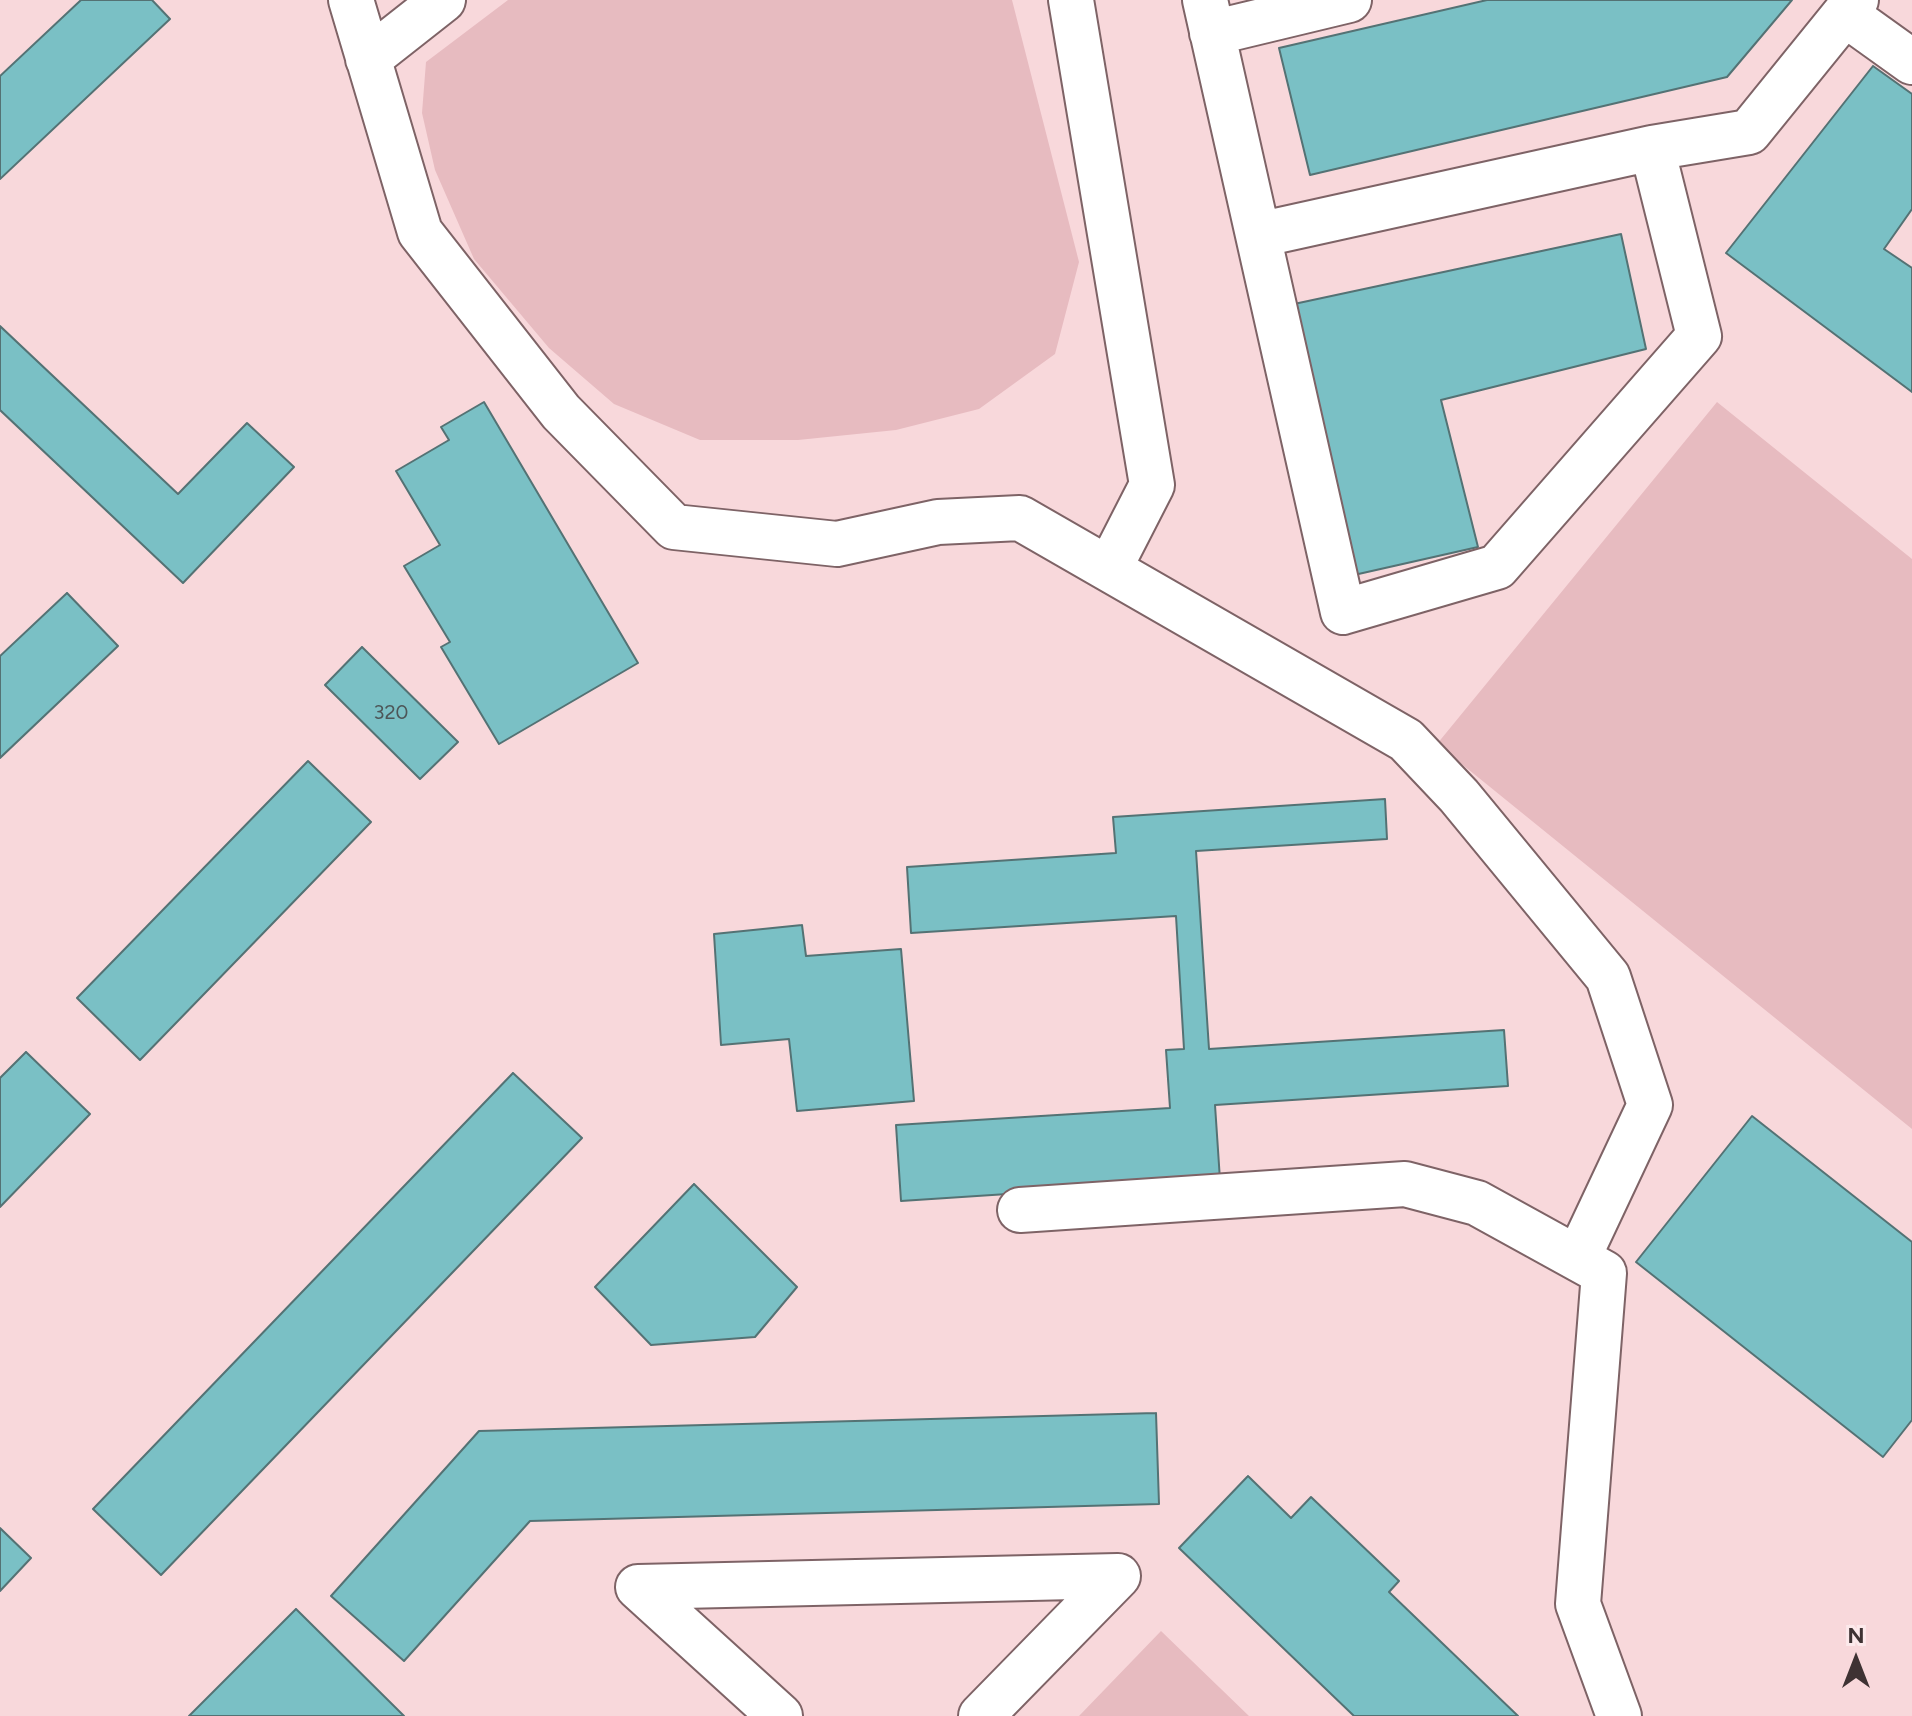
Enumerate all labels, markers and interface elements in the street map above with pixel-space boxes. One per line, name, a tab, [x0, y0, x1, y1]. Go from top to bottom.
house number: 320	[374, 701, 408, 725]
north arrow	[1816, 1620, 1896, 1700]
text: N	[1847, 1622, 1865, 1649]

